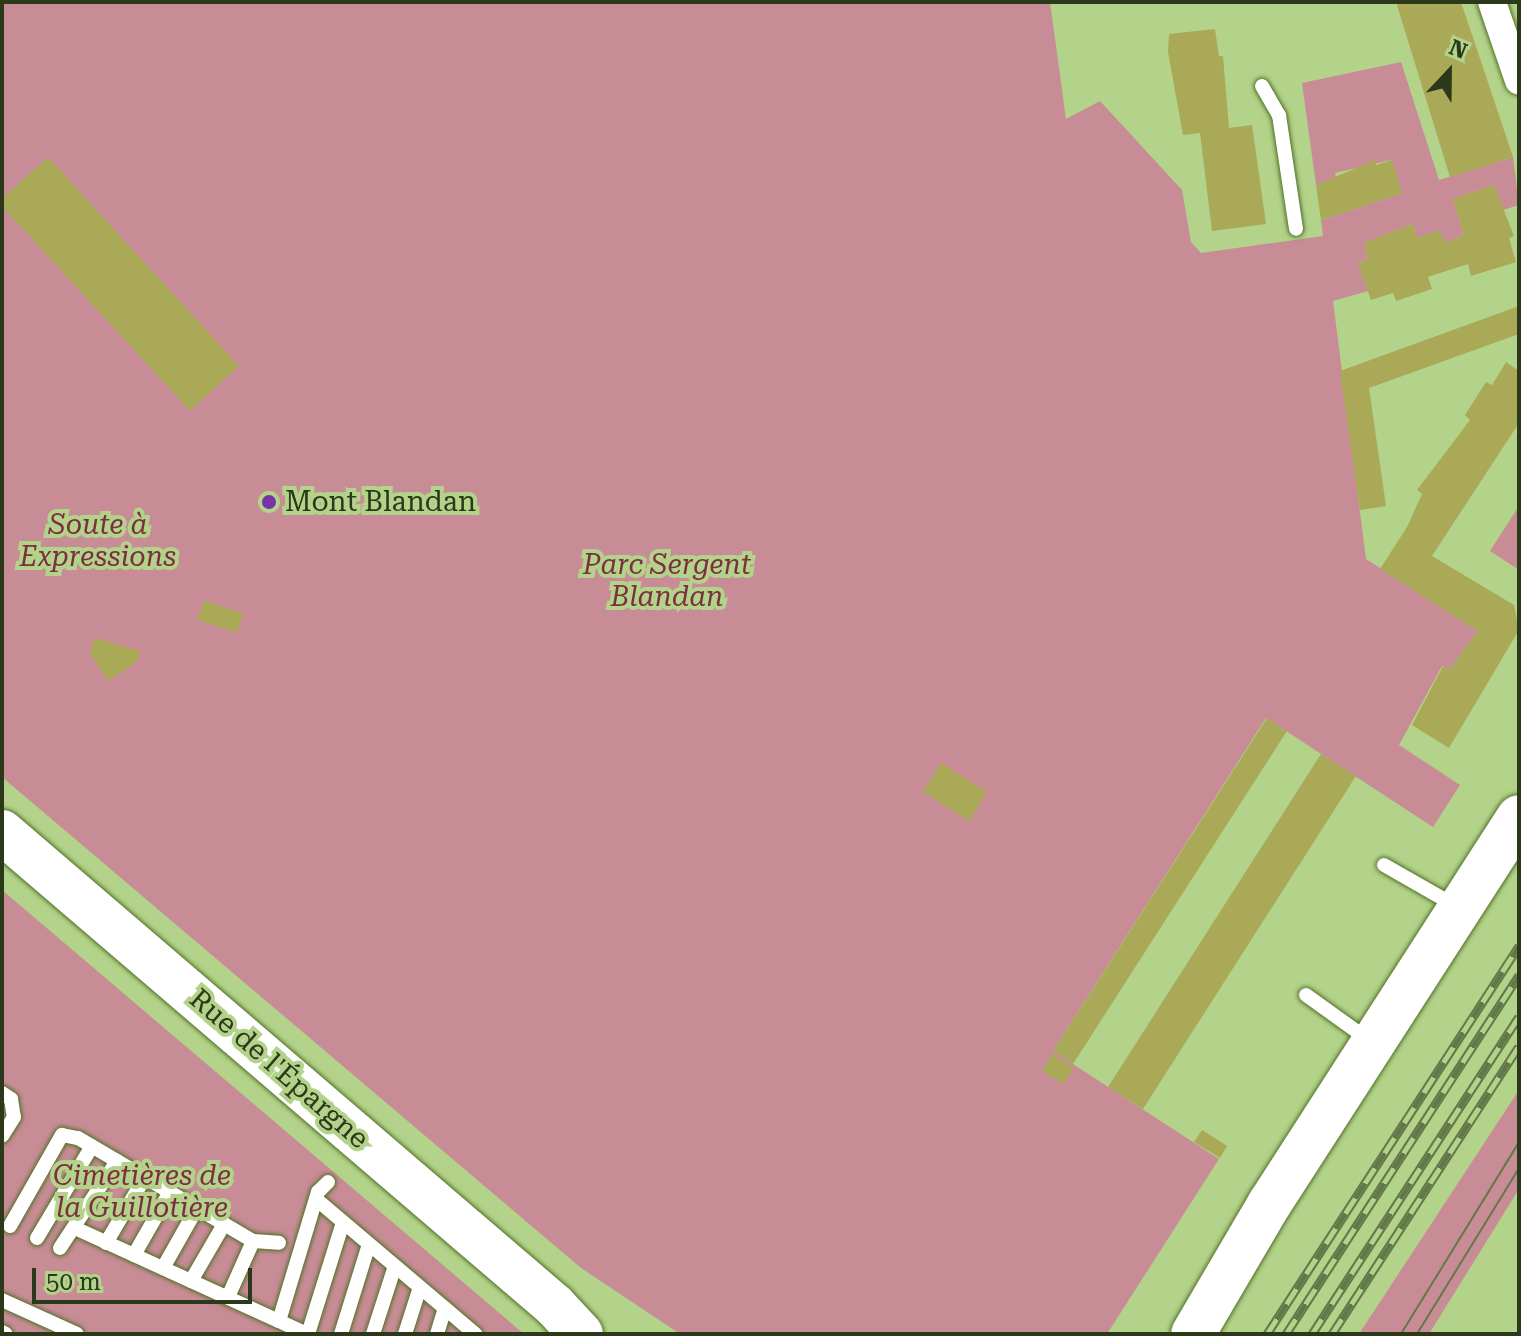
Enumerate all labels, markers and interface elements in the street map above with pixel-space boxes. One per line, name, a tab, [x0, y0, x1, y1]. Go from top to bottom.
north arrow	[1409, 32, 1489, 112]
text: N	[1446, 35, 1471, 64]
place label: Mont Blandan	[285, 485, 476, 519]
marker: Mont Blandan	[260, 493, 278, 511]
park label: Soute à Expressions	[20, 508, 176, 574]
park label: Parc Sergent Blandan	[583, 548, 751, 614]
street label: Rue de l'Épargne	[183, 982, 375, 1156]
park label: Cimetières de la Guillotière	[53, 1159, 231, 1225]
scale bar	[36, 1252, 256, 1302]
text: 50 m	[46, 1268, 101, 1296]

